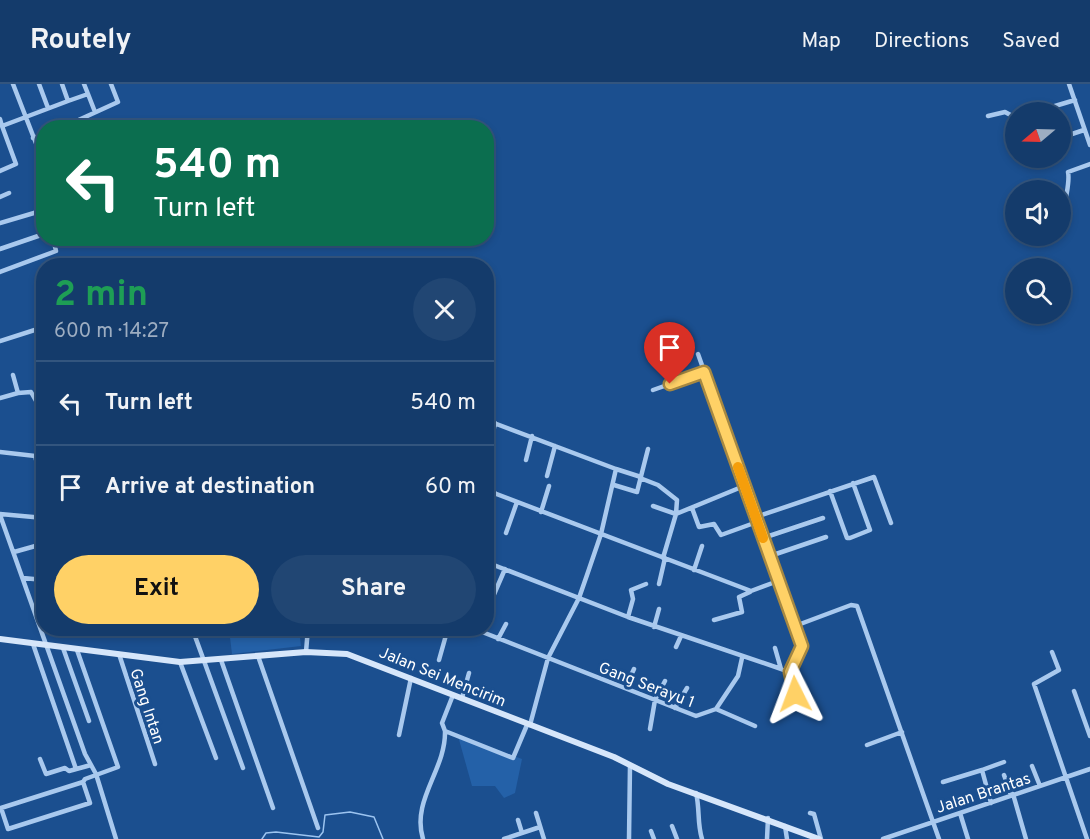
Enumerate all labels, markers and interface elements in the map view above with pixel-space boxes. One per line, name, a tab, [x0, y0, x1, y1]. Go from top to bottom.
text: Routely	[30, 23, 131, 59]
text: Map	[801, 28, 841, 55]
text: Directions	[874, 28, 969, 55]
text: Saved	[1002, 28, 1060, 55]
north arrow	[1005, 102, 1071, 168]
map controls	[1005, 102, 1071, 324]
text: 540 m	[153, 140, 281, 193]
icon: left	[54, 144, 132, 222]
button: sound	[1005, 180, 1071, 246]
text: Turn left	[153, 192, 255, 226]
button: search	[1005, 258, 1071, 324]
text: 2 min	[54, 273, 148, 319]
button: close	[413, 278, 476, 341]
text: 600 m · 14:27	[54, 319, 169, 345]
pin	[644, 322, 695, 384]
icon: arrive	[653, 331, 686, 364]
icon: left	[54, 387, 87, 420]
text: Turn left	[105, 390, 193, 417]
text: 540 m	[410, 390, 476, 417]
icon: arrive	[54, 471, 87, 504]
text: Arrive at destination	[105, 474, 315, 501]
text: 60 m	[425, 474, 476, 501]
button: Exit	[54, 555, 259, 624]
button: Share	[271, 555, 476, 624]
street label: Jalan Sei Mencirim	[376, 643, 509, 712]
street label: Gang Serayu 1	[595, 658, 697, 713]
position arrow	[763, 662, 827, 726]
street label: Gang Intan	[124, 666, 168, 747]
street label: Jalan Brantas	[934, 769, 1033, 819]

